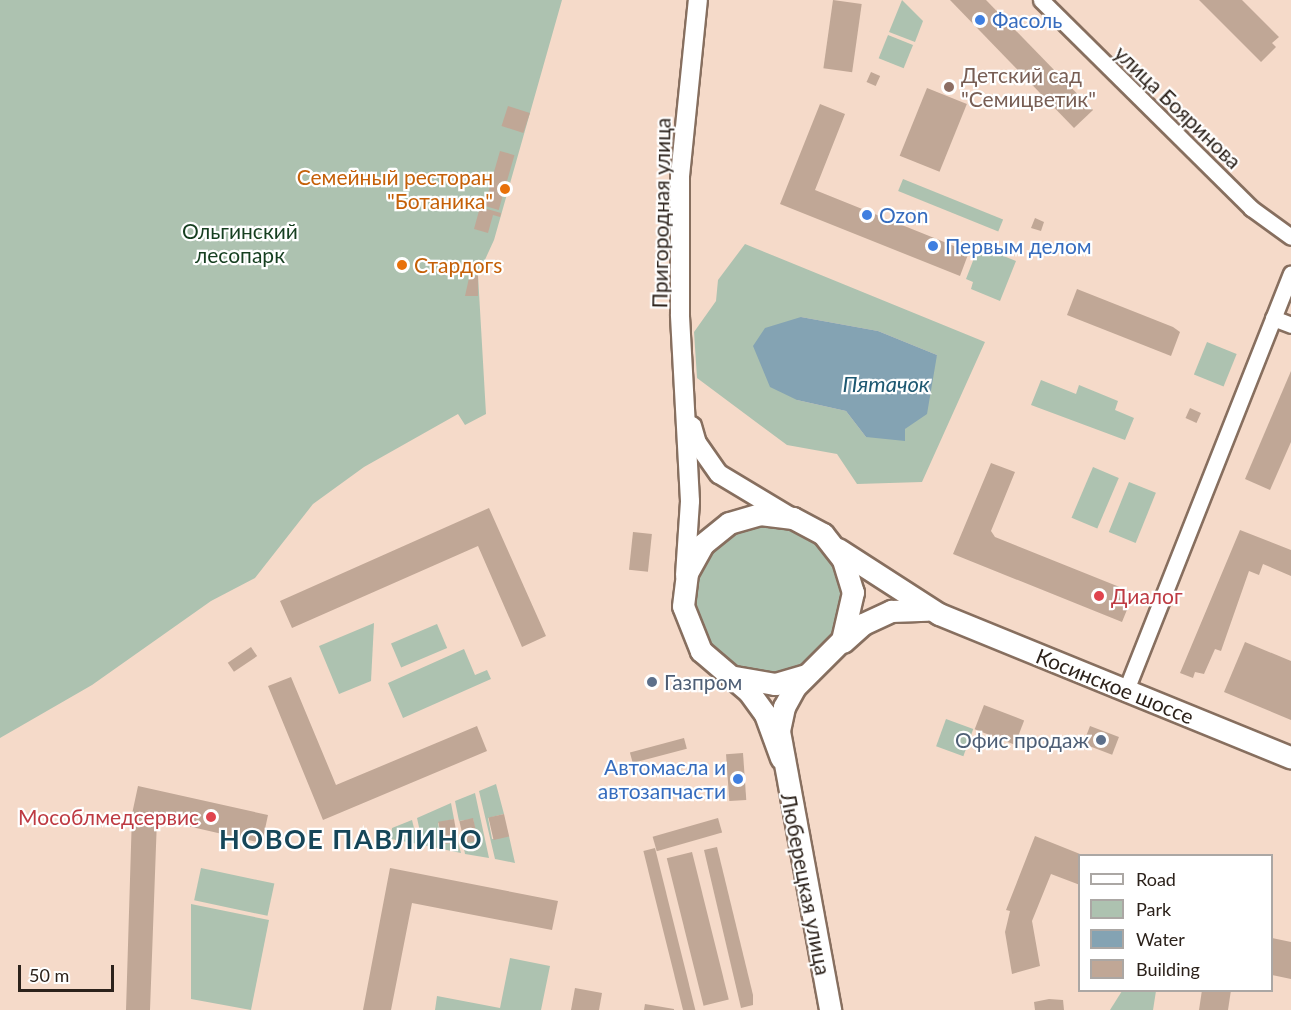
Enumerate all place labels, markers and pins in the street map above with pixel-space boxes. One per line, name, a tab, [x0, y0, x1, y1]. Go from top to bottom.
place label: Фасоль	[992, 7, 1062, 33]
marker: Фасоль	[973, 13, 987, 27]
place label: Детский сад "Семицветик"	[961, 62, 1096, 112]
marker: Детский сад "Семицветик"	[942, 80, 956, 94]
place label: Семейный ресторан "Ботаника"	[297, 164, 493, 214]
marker: Семейный ресторан "Ботаника"	[498, 182, 512, 196]
place label: Ozon	[879, 202, 928, 228]
marker: Ozon	[860, 208, 874, 222]
place label: Первым делом	[945, 233, 1092, 259]
marker: Первым делом	[926, 239, 940, 253]
place label: Стардогs	[414, 252, 502, 278]
marker: Стардогs	[395, 258, 409, 272]
place label: Диалог	[1111, 583, 1183, 609]
marker: Диалог	[1092, 589, 1106, 603]
place label: Газпром	[664, 669, 742, 695]
marker: Газпром	[645, 675, 659, 689]
place label: Офис продаж	[955, 727, 1089, 753]
marker: Офис продаж	[1094, 733, 1108, 747]
place label: Автомасла и автозапчасти	[598, 754, 726, 804]
marker: Автомасла и автозапчасти	[731, 772, 745, 786]
place label: Мособлмедсервис	[18, 804, 199, 830]
marker: Мособлмедсервис	[204, 810, 218, 824]

